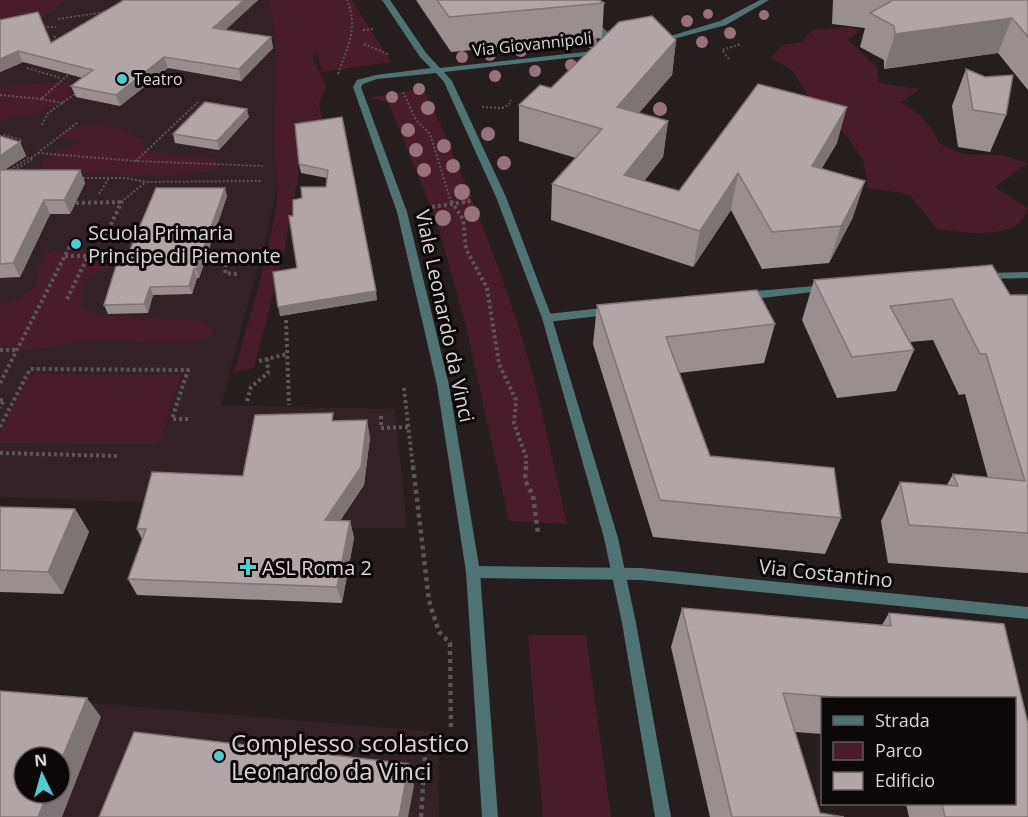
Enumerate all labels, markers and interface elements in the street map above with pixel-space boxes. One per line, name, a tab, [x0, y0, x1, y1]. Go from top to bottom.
street label: Via Giovannipoli	[471, 27, 593, 61]
place label: Teatro	[134, 68, 183, 90]
marker: Teatro	[115, 72, 129, 86]
street label: Viale Leonardo da Vinci	[409, 207, 481, 425]
place label: Scuola Primaria Principe di Piemonte	[88, 219, 281, 269]
marker: Scuola Primaria Principe di Piemonte	[69, 237, 83, 251]
street label: Via Costantino	[758, 553, 894, 593]
place label: ASL Roma 2	[262, 554, 372, 581]
marker: ASL Roma 2	[239, 558, 257, 576]
legend	[821, 697, 1016, 805]
text: Strada	[875, 708, 930, 732]
place label: Complesso scolastico Leonardo da Vinci	[231, 726, 469, 787]
text: Parco	[875, 738, 923, 762]
north arrow	[12, 745, 72, 805]
text: N	[33, 749, 48, 772]
marker: Complesso scolastico Leonardo da Vinci	[212, 749, 226, 763]
text: Edificio	[875, 768, 935, 792]

